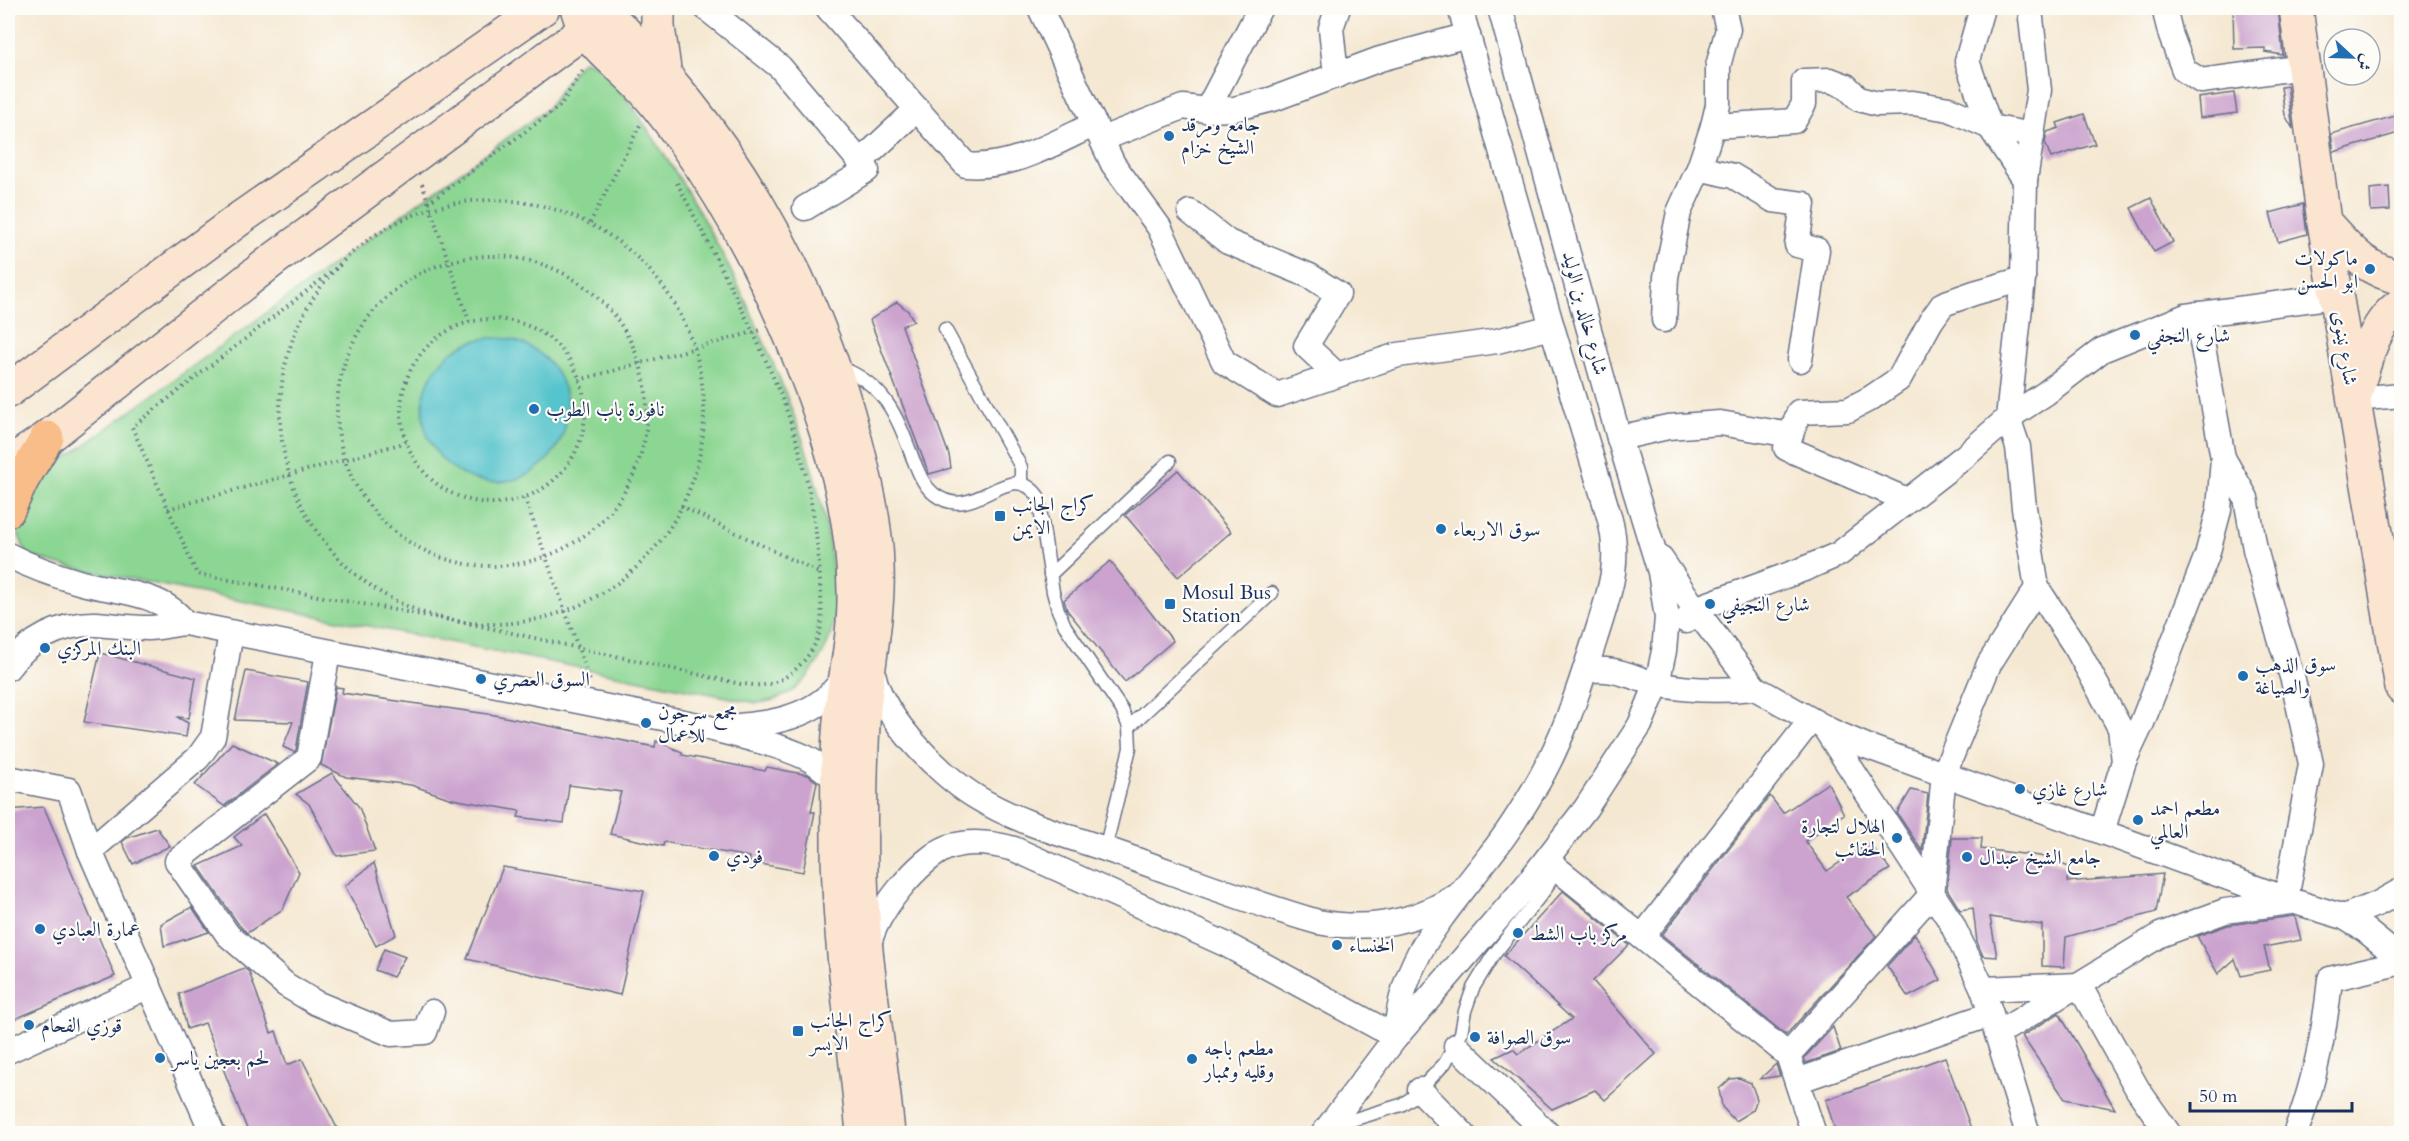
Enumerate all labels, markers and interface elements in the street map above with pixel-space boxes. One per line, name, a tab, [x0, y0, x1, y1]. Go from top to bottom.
north arrow	[2322, 27, 2382, 87]
text: ش	[2352, 51, 2378, 74]
place label: جامع ومرقد الشيخ خزام	[1181, 111, 1260, 165]
marker: جامع ومرقد الشيخ خزام	[1162, 129, 1176, 143]
place label: ماكولات ابو الحسن	[2294, 245, 2358, 295]
street label: شارع خالد بن الوليد	[1552, 248, 1615, 379]
marker: ماكولات ابو الحسن	[2363, 262, 2377, 276]
street label: شارع نينوى	[2322, 309, 2364, 388]
place label: شارع النجفي	[2147, 322, 2230, 355]
marker: شارع النجفي	[2128, 328, 2142, 342]
place label: نافورة باب الطوب	[546, 396, 665, 423]
marker: نافورة باب الطوب	[527, 402, 541, 416]
place label: كراج الجانب الايمن	[1012, 491, 1094, 541]
marker: كراج الجانب الايمن	[993, 509, 1007, 523]
place label: سوق الاربعاء	[1453, 516, 1541, 543]
marker: سوق الاربعاء	[1434, 522, 1448, 536]
place label: Mosul Bus Station	[1182, 579, 1271, 629]
place label: شارع النجيفي	[1722, 591, 1810, 624]
marker: Mosul Bus Station	[1163, 597, 1177, 611]
marker: شارع النجيفي	[1703, 597, 1717, 611]
place label: البنك المركزي	[57, 635, 141, 664]
marker: البنك المركزي	[38, 641, 52, 655]
place label: سوق الذهب والصياغة	[2255, 651, 2336, 701]
place label: السوق العصري	[493, 666, 590, 695]
marker: سوق الذهب والصياغة	[2236, 669, 2250, 683]
marker: السوق العصري	[474, 672, 488, 686]
place label: مجمع سرجون للاعمال	[658, 699, 737, 749]
marker: مجمع سرجون للاعمال	[639, 716, 653, 730]
place label: شارع غازي	[2032, 776, 2108, 807]
marker: شارع غازي	[2013, 782, 2027, 796]
place label: مطعم احمد العالمي	[2150, 795, 2220, 850]
place label: الهلال لتجارة الحقائب	[1801, 813, 1885, 863]
marker: مطعم احمد العالمي	[2131, 813, 2145, 827]
marker: الهلال لتجارة الحقائب	[1890, 831, 1904, 845]
place label: فودي	[726, 843, 763, 872]
place label: جامع الشيخ عبدال	[1979, 844, 2101, 875]
marker: فودي	[707, 849, 721, 863]
marker: جامع الشيخ عبدال	[1960, 850, 1974, 864]
place label: عمارة العبادي	[52, 916, 140, 945]
place label: مركز باب الشط	[1530, 920, 1627, 947]
marker: عمارة العبادي	[33, 922, 47, 936]
marker: مركز باب الشط	[1511, 926, 1525, 940]
place label: الخنساء	[1349, 932, 1394, 959]
marker: الخنساء	[1330, 938, 1344, 952]
place label: كراج الجانب الايسر	[808, 1007, 892, 1057]
place label: قوزي الفحام	[41, 1012, 122, 1043]
marker: قوزي الفحام	[22, 1018, 36, 1032]
marker: كراج الجانب الايسر	[791, 1024, 805, 1038]
place label: سوق الصوافة	[1487, 1024, 1571, 1051]
marker: سوق الصوافة	[1468, 1030, 1482, 1044]
place label: مطعم باجه وقليه وممبار	[1202, 1035, 1274, 1085]
place label: لحم بعجين ياسر	[170, 1045, 269, 1077]
marker: لحم بعجين ياسر	[153, 1051, 167, 1065]
marker: مطعم باجه وقليه وممبار	[1185, 1052, 1199, 1066]
scale bar	[2190, 1075, 2352, 1113]
text: 50 m	[2199, 1084, 2238, 1109]

